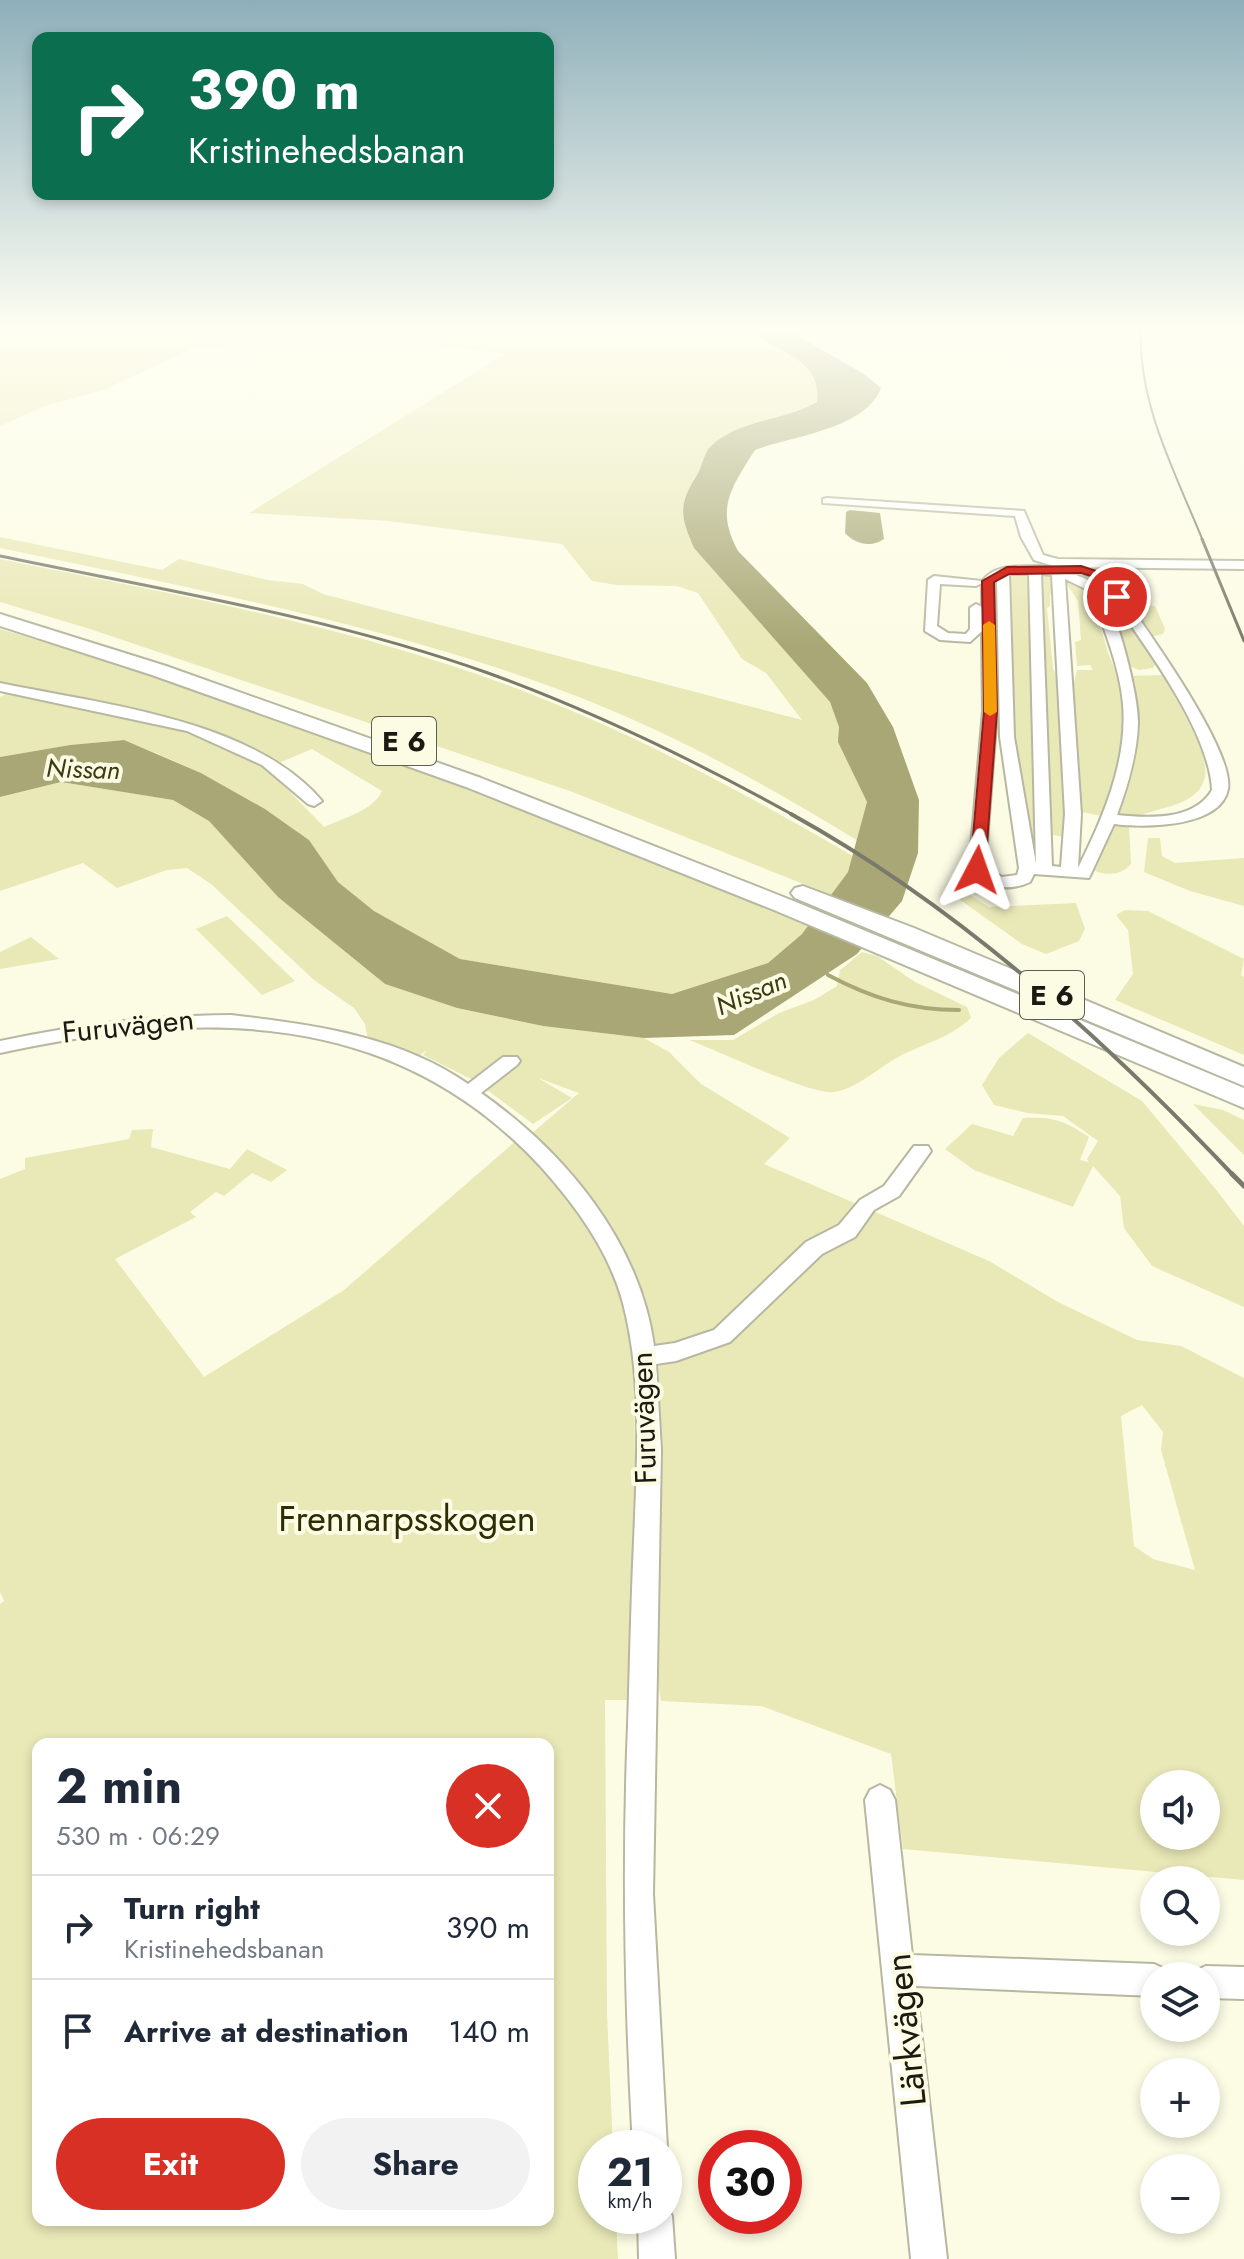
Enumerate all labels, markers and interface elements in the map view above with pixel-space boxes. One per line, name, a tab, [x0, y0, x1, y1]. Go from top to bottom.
text: 390 m	[188, 49, 360, 130]
icon: right	[56, 64, 160, 168]
text: Kristinehedsbanan	[188, 124, 465, 176]
pin	[1083, 563, 1151, 631]
icon: arrive	[1095, 575, 1139, 619]
road number: E 6	[372, 717, 436, 765]
water label: Nissan	[45, 749, 121, 789]
position arrow	[935, 828, 1019, 912]
water label: Nissan	[709, 961, 793, 1025]
road number: E 6	[1020, 971, 1084, 1019]
street label: Furuvägen	[60, 997, 196, 1054]
street label: Furuvägen	[620, 1351, 667, 1485]
park label: Frennarpsskogen	[278, 1492, 536, 1544]
text: 2 min	[56, 1752, 182, 1821]
button: close	[446, 1764, 530, 1848]
map controls	[1140, 1770, 1220, 2234]
button: sound	[1140, 1770, 1220, 1850]
text: 530 m · 06:29	[56, 1817, 220, 1855]
button: search	[1140, 1866, 1220, 1946]
text: Turn right	[124, 1887, 260, 1930]
icon: right	[56, 1905, 100, 1949]
text: 390 m	[446, 1906, 530, 1949]
text: Kristinehedsbanan	[124, 1930, 324, 1968]
street label: Lärkvägen	[871, 1951, 939, 2109]
button: layers	[1140, 1962, 1220, 2042]
icon: arrive	[56, 2009, 100, 2053]
text: Arrive at destination	[124, 2010, 409, 2053]
text: 140 m	[449, 2010, 530, 2053]
button: +	[1140, 2058, 1220, 2138]
button: Exit	[56, 2118, 285, 2210]
button: Share	[301, 2118, 530, 2210]
speed limit sign: 30	[698, 2130, 802, 2234]
text: 21	[607, 2143, 653, 2201]
button: −	[1140, 2154, 1220, 2234]
text: km/h	[607, 2187, 653, 2216]

